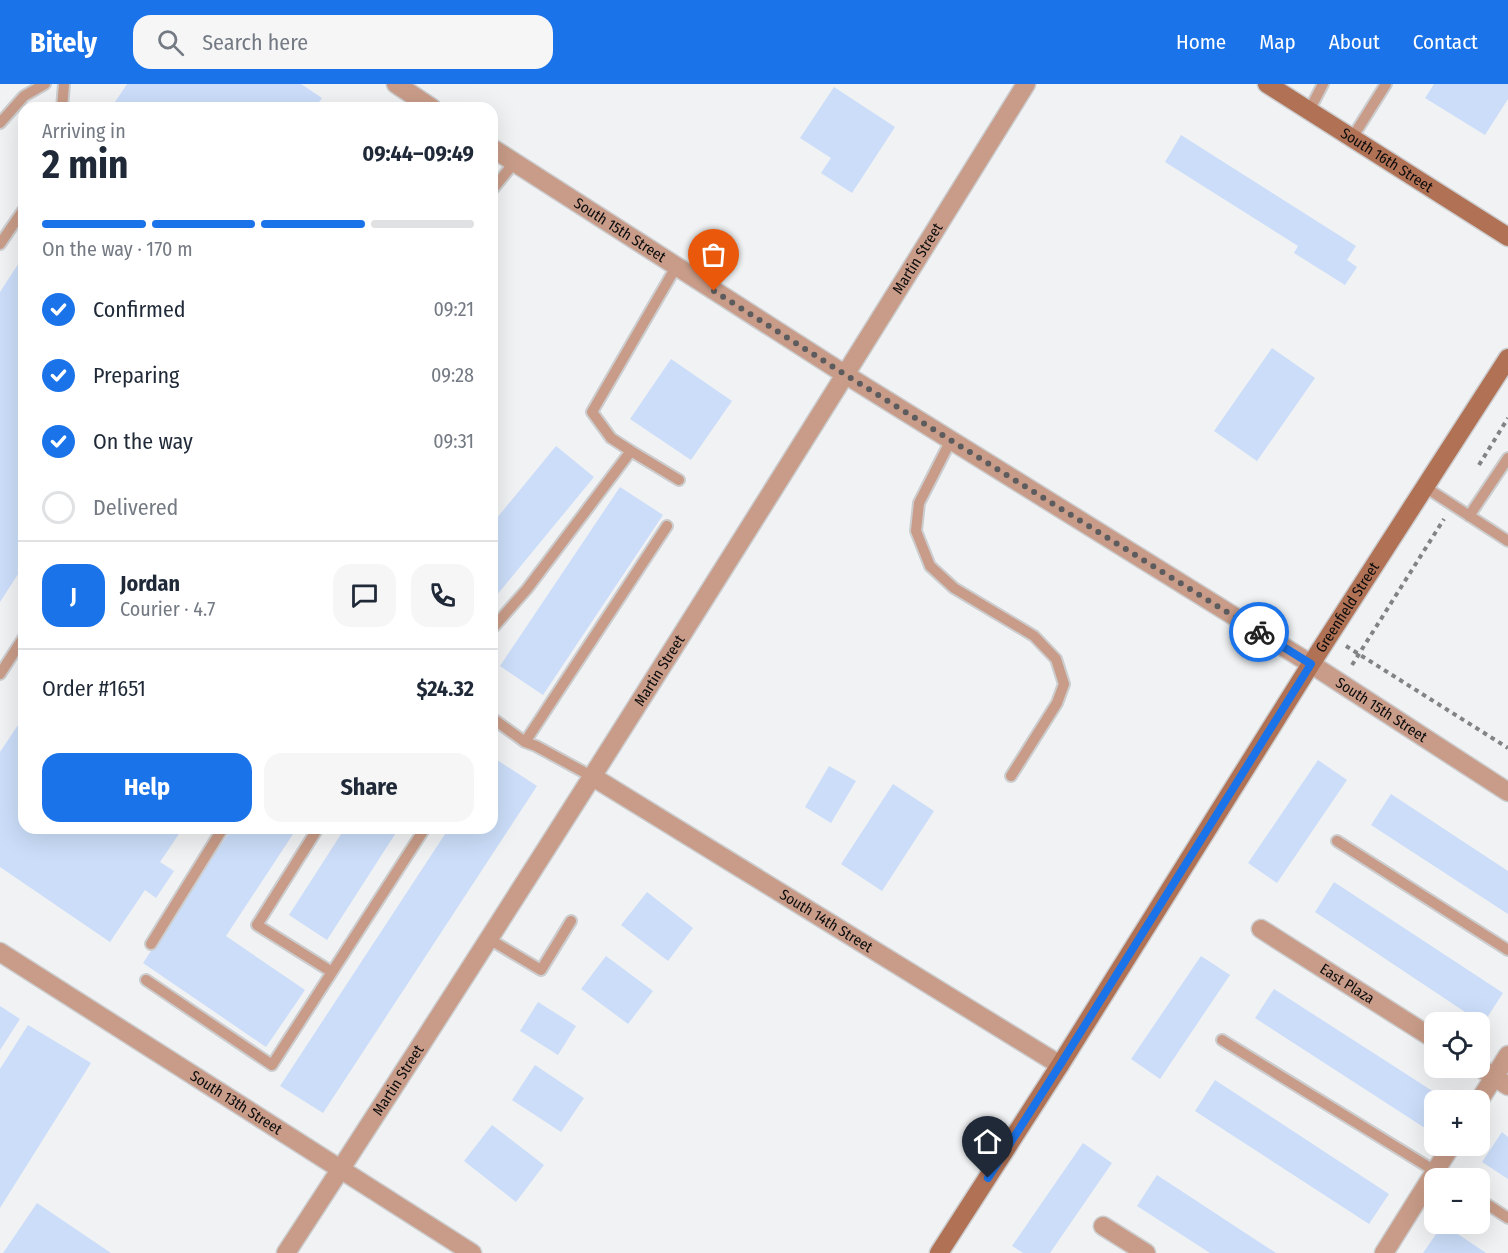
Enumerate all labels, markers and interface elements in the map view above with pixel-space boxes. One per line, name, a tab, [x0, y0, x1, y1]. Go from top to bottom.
search box	[133, 15, 553, 69]
text: Bitely	[30, 26, 97, 59]
icon: search	[154, 26, 187, 59]
text: Search here	[202, 29, 308, 56]
text: Home	[1176, 29, 1226, 55]
text: Map	[1259, 29, 1296, 55]
text: About	[1329, 29, 1380, 55]
text: Contact	[1413, 29, 1478, 55]
text: Arriving in	[42, 119, 126, 143]
street label: South 16th Street	[1337, 124, 1437, 196]
text: 09:44–09:49	[362, 140, 474, 167]
text: 2 min	[42, 142, 128, 188]
street label: South 15th Street	[571, 194, 669, 266]
street label: Martin Street	[889, 220, 946, 297]
pin	[688, 229, 739, 291]
text: On the way · 170 m	[42, 237, 193, 261]
icon: bag	[697, 238, 730, 271]
icon: check	[42, 293, 75, 326]
text: Confirmed	[93, 296, 186, 323]
text: 09:21	[434, 297, 474, 321]
icon: check	[42, 359, 75, 392]
text: Preparing	[93, 362, 179, 389]
text: 09:28	[431, 363, 474, 387]
icon: check	[42, 425, 75, 458]
text: On the way	[93, 428, 193, 455]
text: 09:31	[433, 429, 474, 453]
text: Delivered	[93, 494, 178, 521]
street label: Greenfield Street	[1312, 559, 1383, 656]
button: chat	[333, 564, 396, 627]
button: phone	[411, 564, 474, 627]
text: Jordan	[120, 570, 180, 597]
text: J	[70, 582, 77, 609]
text: Courier · 4.7	[120, 597, 215, 621]
courier	[1229, 602, 1289, 662]
icon: bike	[1243, 616, 1276, 649]
street label: Martin Street	[630, 632, 689, 709]
street label: South 15th Street	[1332, 673, 1431, 746]
text: Order #1651	[42, 675, 146, 702]
text: $24.32	[416, 675, 474, 702]
button: Help	[42, 753, 252, 822]
button: Share	[264, 753, 474, 822]
street label: South 14th Street	[776, 885, 876, 956]
street label: East Plaza	[1317, 960, 1378, 1008]
map controls	[1424, 1012, 1490, 1234]
button: locate	[1424, 1012, 1490, 1078]
street label: Martin Street	[369, 1041, 428, 1119]
street label: South 13th Street	[187, 1067, 285, 1139]
button: +	[1424, 1090, 1490, 1156]
pin	[962, 1116, 1013, 1178]
icon: home	[971, 1125, 1004, 1158]
button: −	[1424, 1168, 1490, 1234]

